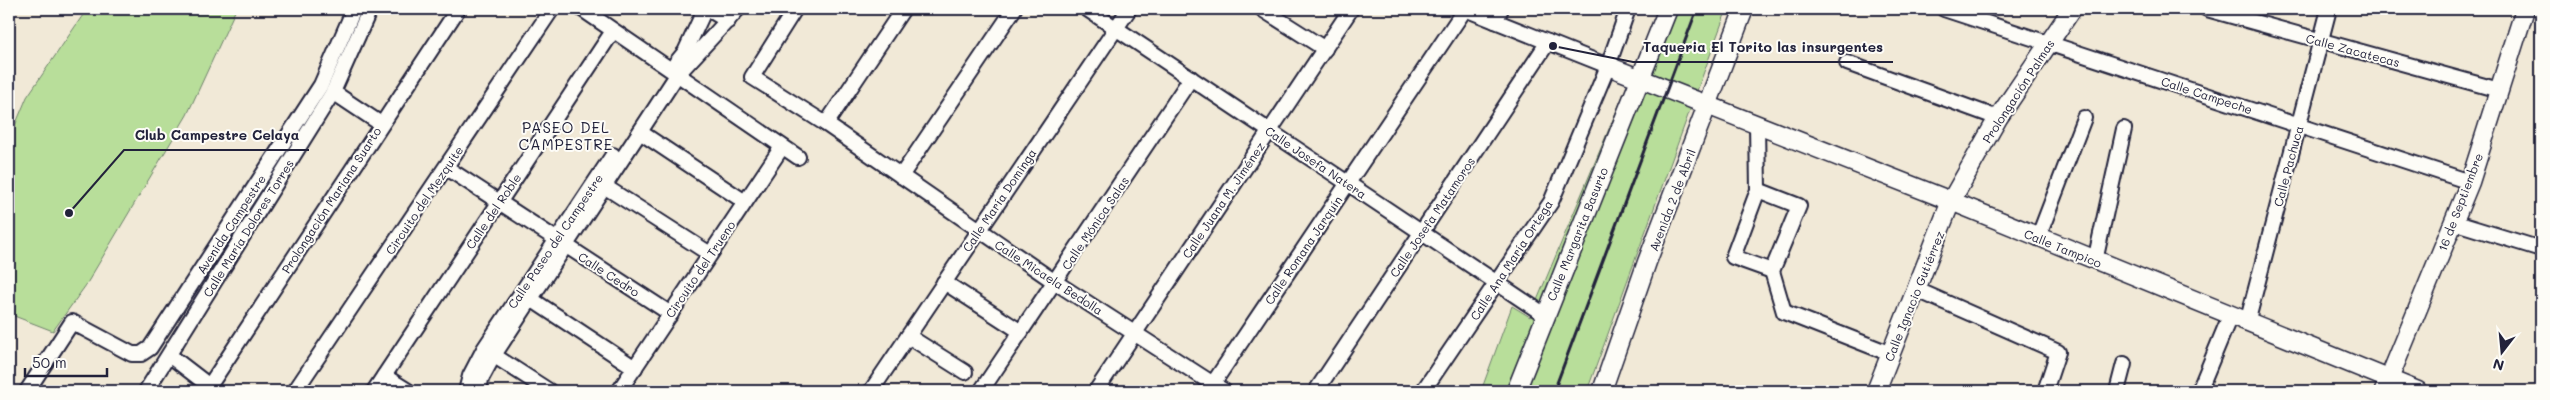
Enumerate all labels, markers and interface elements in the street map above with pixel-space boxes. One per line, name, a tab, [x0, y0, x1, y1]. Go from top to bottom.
street label: Calle Zacatecas	[2304, 30, 2402, 70]
callout: Taqueria El Torito las insurgentes	[1633, 33, 1893, 62]
street label: Prolongación Palmas	[1978, 36, 2058, 146]
text: Taqueria El Torito las insurgentes	[1643, 37, 1883, 56]
street label: Calle Campeche	[2159, 73, 2255, 117]
district label: PASEO DEL CAMPESTRE	[519, 117, 613, 154]
callout: Club Campestre Celaya	[124, 121, 309, 150]
street label: Calle Josefa Natera	[1262, 122, 1370, 202]
street label: Prolongación Mariana Suarto	[278, 124, 384, 276]
street label: Calle Pachuca	[2270, 124, 2306, 208]
text: Club Campestre Celaya	[135, 125, 300, 144]
street label: Calle Juana M. Jiménez	[1178, 139, 1268, 261]
street label: Circuito del Mezquite	[382, 142, 466, 258]
street label: Calle María Dominga	[958, 145, 1040, 255]
street label: Avenida 2 de Abril	[1645, 147, 1699, 253]
street label: 16 de Septiembre	[2434, 151, 2486, 253]
street label: Calle Josefa Matamoros	[1386, 154, 1478, 280]
street label: Calle María Dolores Torres	[199, 156, 297, 300]
street label: Calle Margarita Basurto	[1543, 165, 1611, 303]
street label: Calle del Roble	[462, 170, 524, 252]
street label: Avenida Campestre	[193, 171, 269, 277]
street label: Calle Paseo del Campestre	[504, 171, 606, 311]
street label: Calle Mónica Salas	[1058, 173, 1132, 273]
street label: Calle Romana Jarquín	[1261, 193, 1345, 307]
street label: Calle Ana María Ortega	[1466, 197, 1556, 323]
street label: Circuito del Trueno	[661, 217, 739, 321]
street label: Calle Tampico	[2022, 225, 2104, 271]
street label: Calle Ignacio Gutiérrez	[1880, 228, 1948, 364]
street label: Calle Micaela Bedolla	[992, 236, 1106, 318]
street label: Calle Cedro	[575, 248, 643, 300]
north arrow	[2478, 328, 2528, 378]
scale bar	[25, 345, 108, 377]
text: 50 m	[32, 352, 67, 372]
text: N	[2491, 354, 2506, 376]

